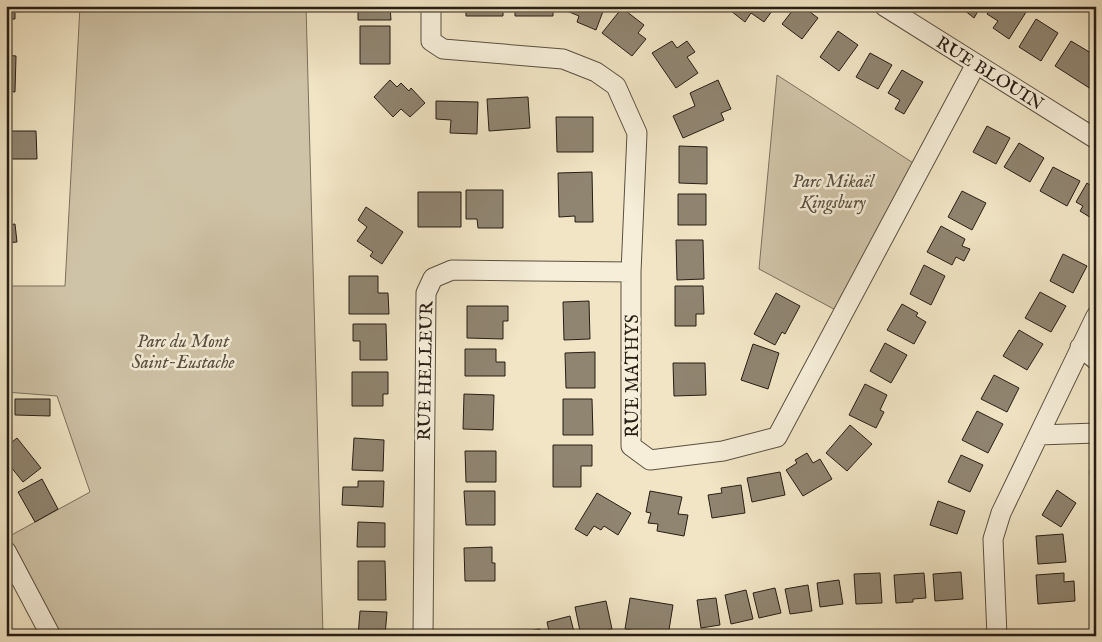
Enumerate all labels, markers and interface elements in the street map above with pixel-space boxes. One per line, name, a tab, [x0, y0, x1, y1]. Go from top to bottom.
street label: RUE BLOUIN	[931, 32, 1048, 117]
park label: Parc Mikaël Kingsbury	[792, 171, 876, 215]
street label: RUE HELLEUR	[414, 300, 439, 441]
street label: RUE MATHYS	[622, 314, 645, 438]
park label: Parc du Mont Saint-Eustache	[132, 331, 235, 375]

